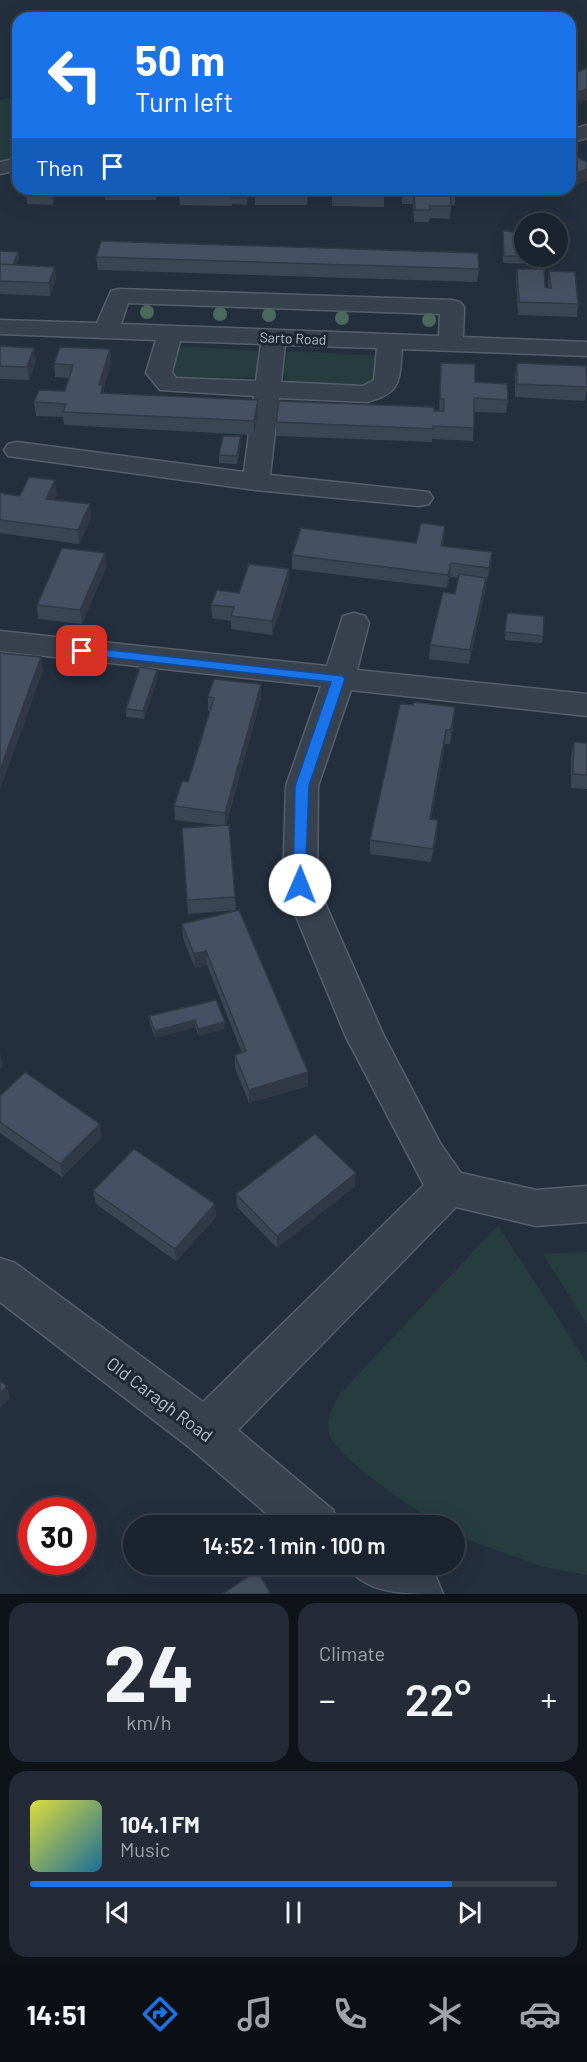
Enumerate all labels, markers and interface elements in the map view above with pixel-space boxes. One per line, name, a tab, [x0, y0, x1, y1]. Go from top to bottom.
text: 50 m	[135, 34, 225, 84]
icon: left	[36, 36, 114, 114]
text: Turn left	[135, 85, 233, 117]
icon: arrive	[96, 150, 129, 183]
text: Then	[36, 154, 84, 180]
map controls	[514, 213, 568, 267]
button: search	[514, 213, 568, 267]
street label: Sarto Road	[259, 328, 327, 348]
pin	[56, 625, 107, 676]
icon: arrive	[65, 634, 98, 667]
position arrow	[268, 853, 332, 917]
street label: Old Caragh Road	[103, 1352, 217, 1446]
speed limit sign: 30	[18, 1497, 96, 1575]
text: 14:52 · 1 min · 100 m	[202, 1532, 386, 1558]
text: 24	[104, 1624, 194, 1718]
text: Climate	[319, 1641, 385, 1665]
text: 22°	[405, 1671, 471, 1725]
text: −	[319, 1679, 336, 1719]
text: +	[540, 1679, 557, 1719]
text: km/h	[126, 1710, 172, 1734]
text: 104.1 FM	[120, 1811, 200, 1837]
text: Music	[120, 1837, 170, 1861]
icon: previous	[101, 1896, 134, 1929]
icon: pause	[277, 1896, 310, 1929]
icon: next	[453, 1896, 486, 1929]
icon: directions	[139, 1993, 181, 2035]
icon: music	[234, 1993, 276, 2035]
icon: phone	[329, 1993, 371, 2035]
icon: climate	[424, 1993, 466, 2035]
icon: car	[519, 1993, 561, 2035]
text: 14:51	[26, 1998, 86, 2030]

